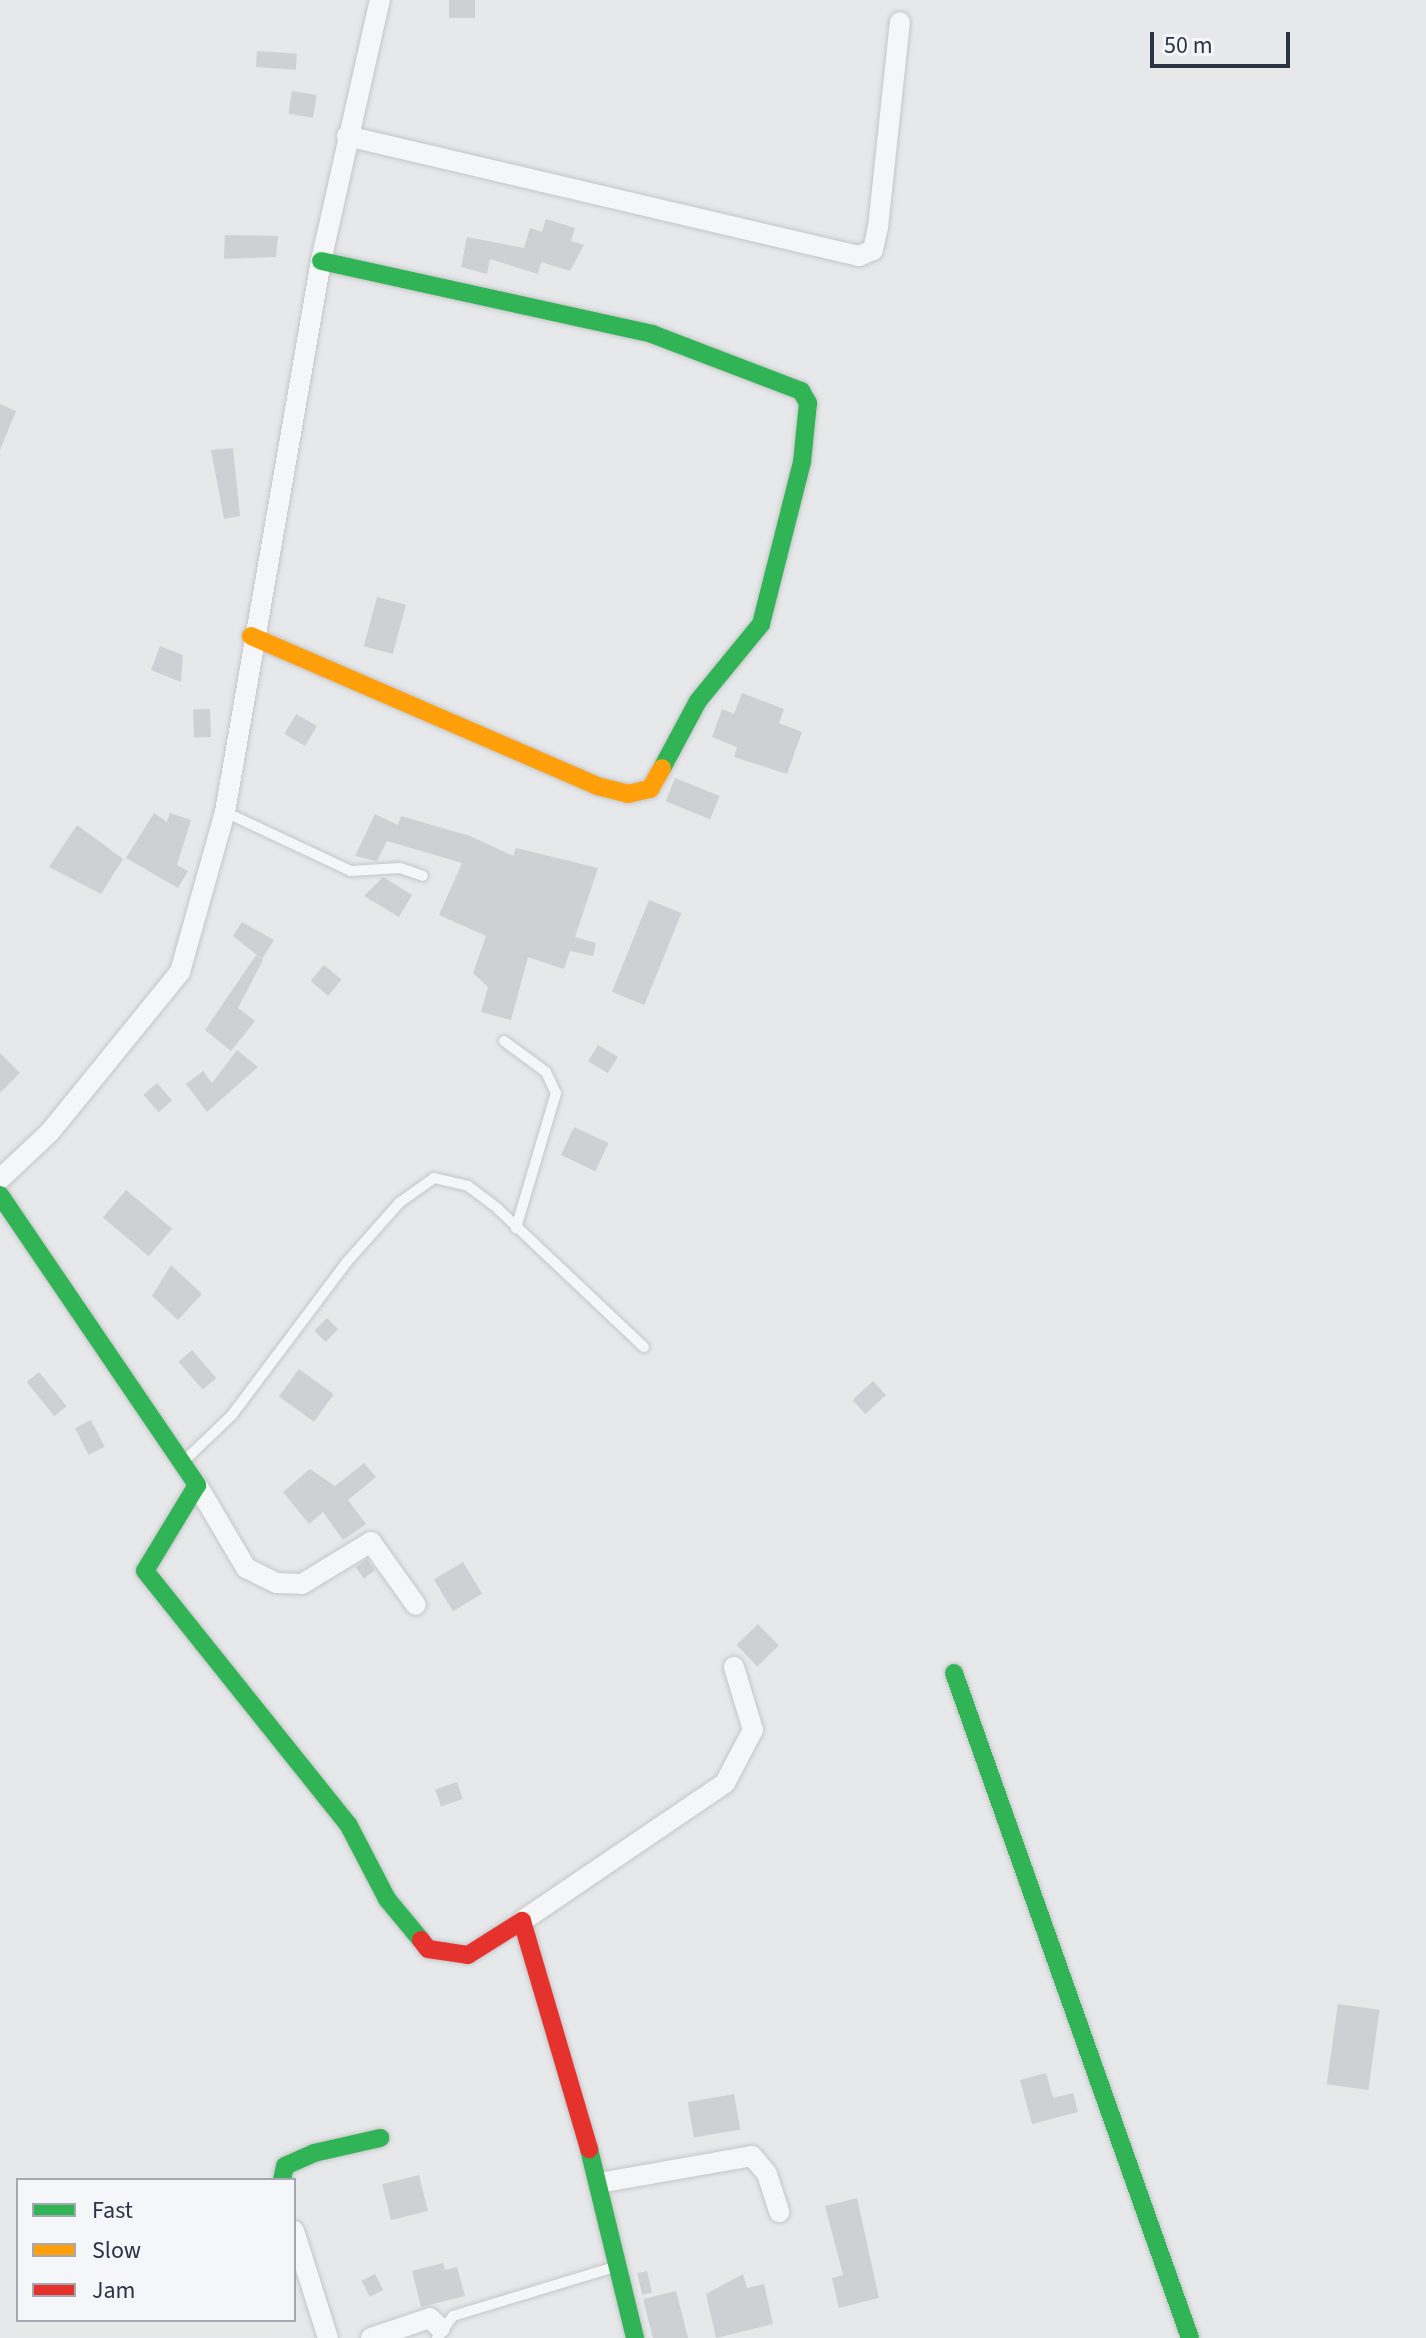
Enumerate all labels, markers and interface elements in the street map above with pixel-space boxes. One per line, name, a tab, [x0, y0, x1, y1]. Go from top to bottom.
scale bar	[1154, 16, 1294, 66]
text: 50 m	[1164, 28, 1213, 63]
legend	[16, 2178, 296, 2322]
text: Fast	[92, 2193, 133, 2228]
text: Slow	[92, 2233, 141, 2268]
text: Jam	[92, 2273, 136, 2308]

